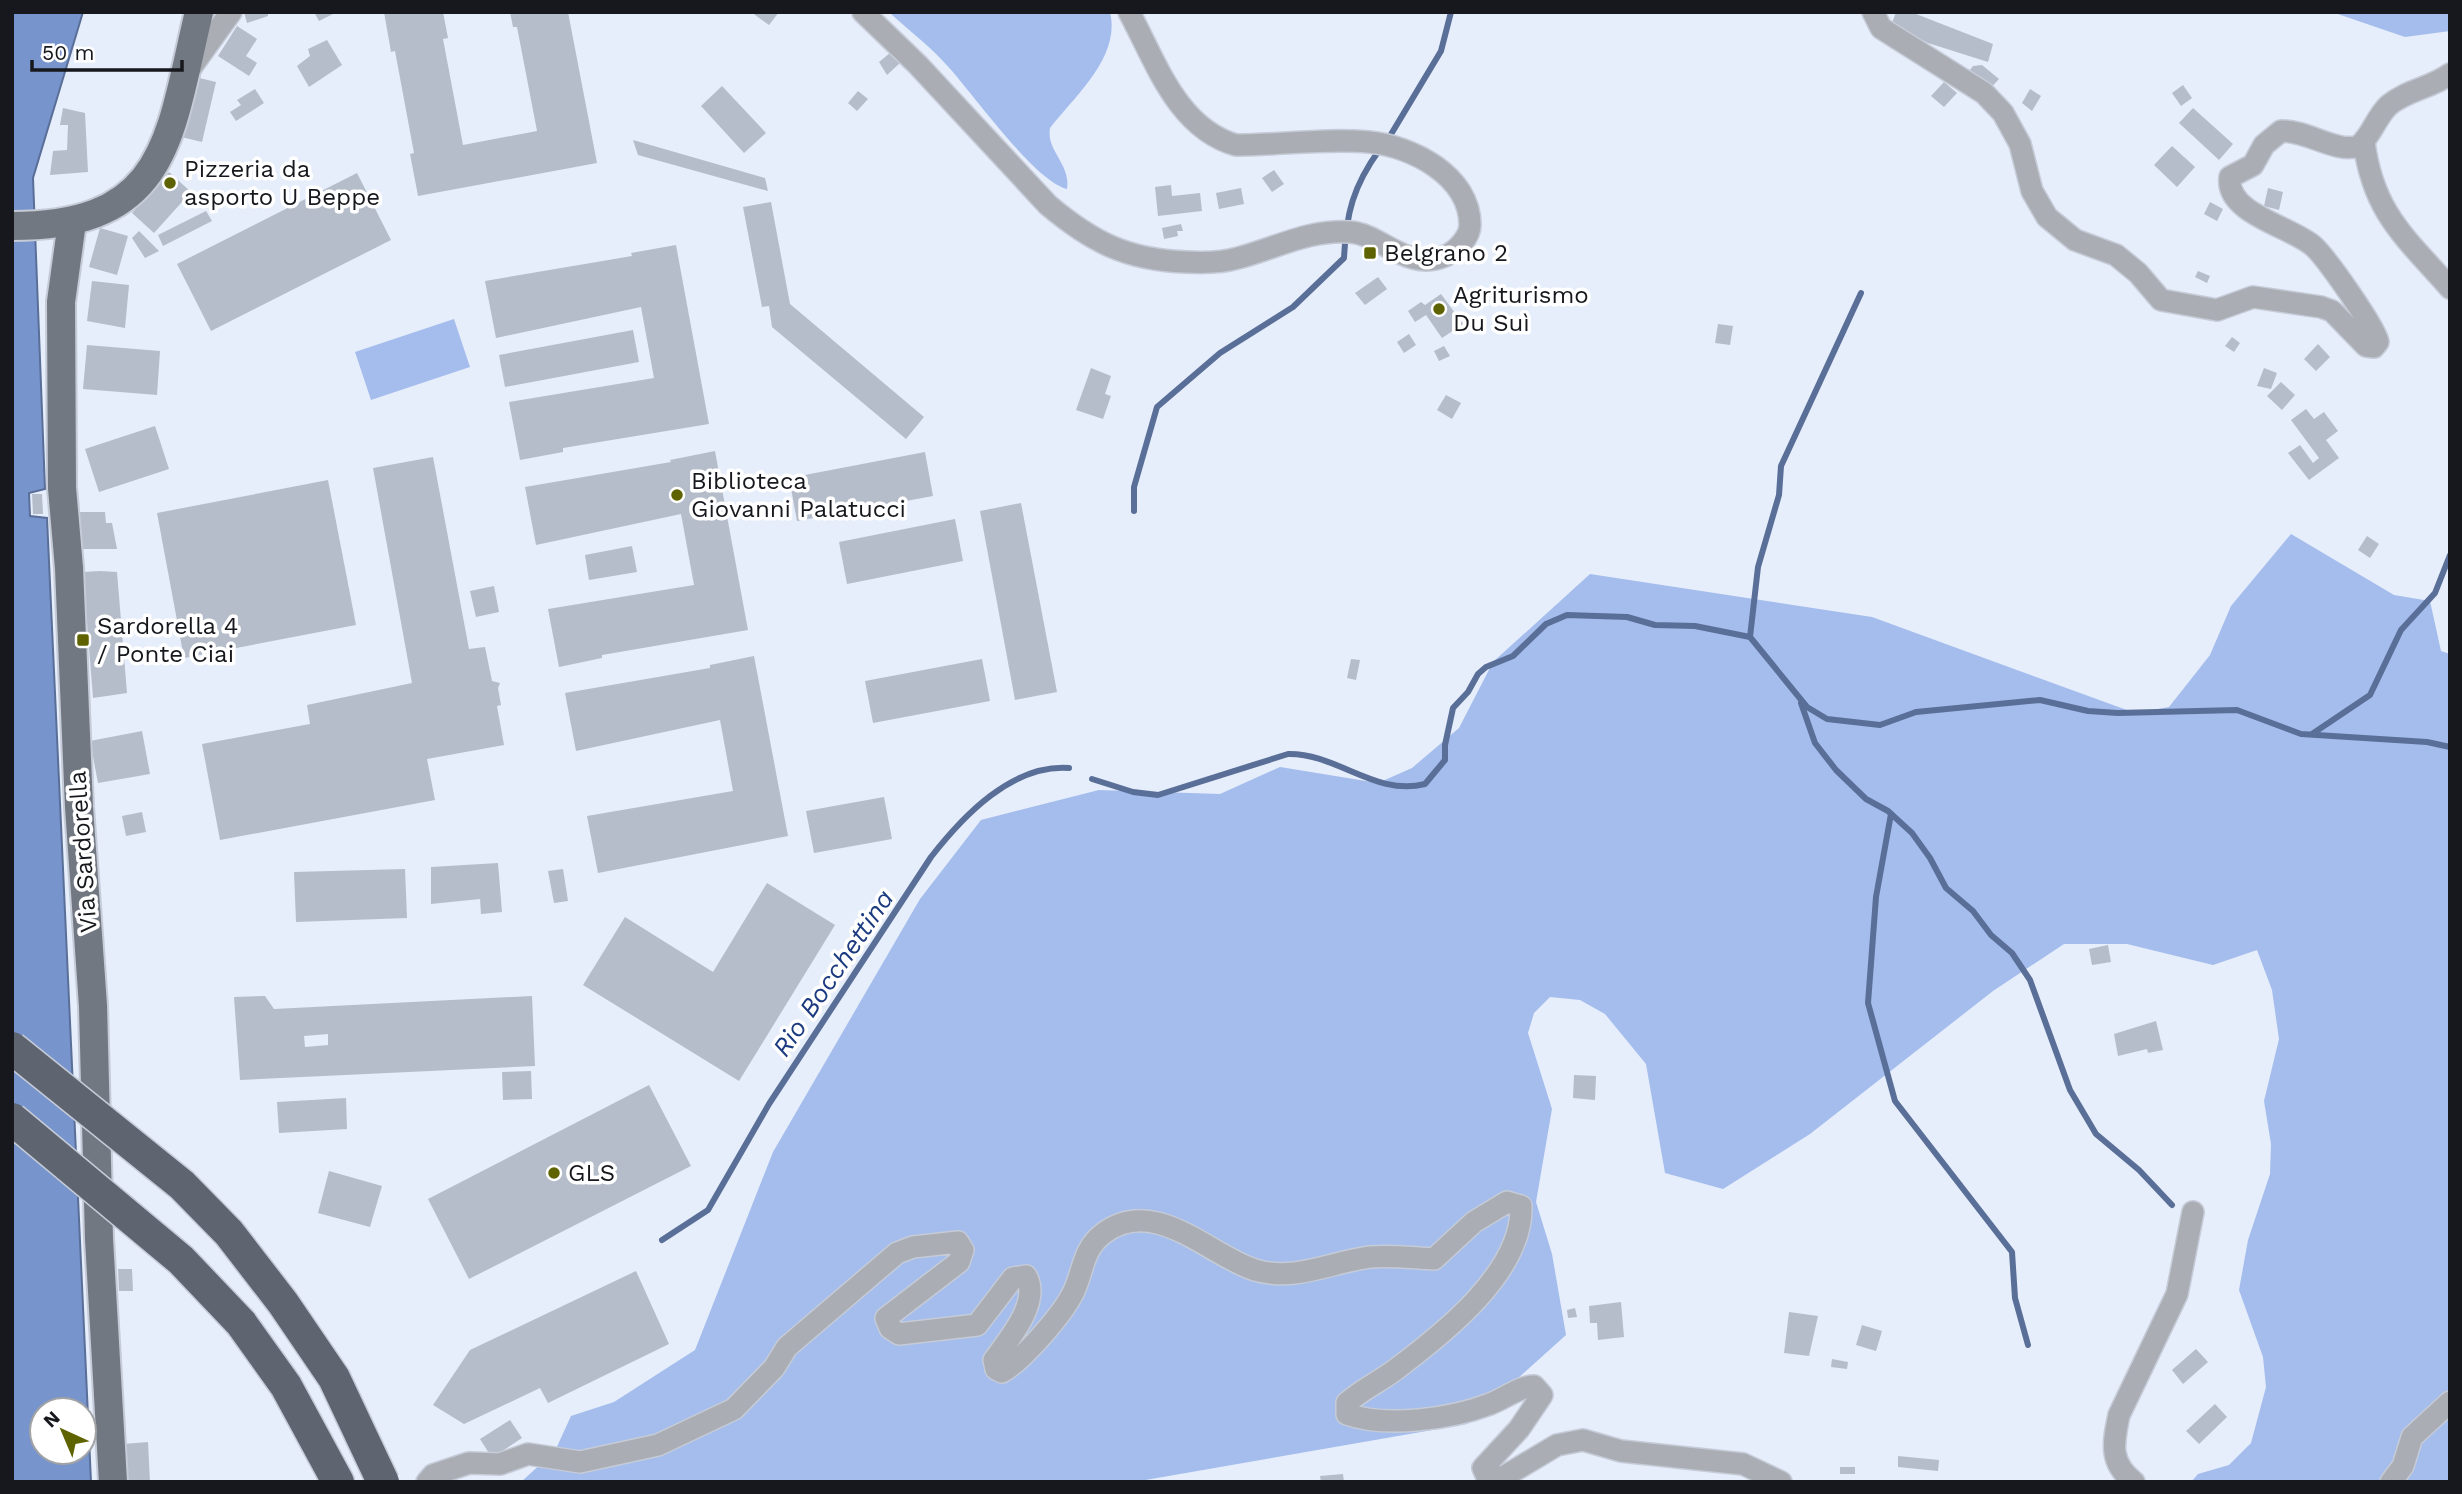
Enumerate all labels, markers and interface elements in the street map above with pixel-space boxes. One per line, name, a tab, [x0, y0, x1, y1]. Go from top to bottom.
scale bar	[32, 28, 182, 72]
text: 50 m	[42, 40, 94, 65]
place label: Pizzeria da asporto U Beppe	[184, 155, 380, 211]
marker: Pizzeria da asporto U Beppe	[162, 175, 178, 191]
place label: Belgrano 2	[1384, 239, 1508, 267]
marker: Belgrano 2	[1362, 245, 1378, 261]
place label: Agriturismo Du Suì	[1453, 281, 1589, 337]
marker: Agriturismo Du Suì	[1431, 301, 1447, 317]
place label: Biblioteca Giovanni Palatucci	[691, 467, 906, 523]
marker: Biblioteca Giovanni Palatucci	[669, 487, 685, 503]
place label: Sardorella 4 / Ponte Ciai	[97, 612, 238, 668]
marker: Sardorella 4 / Ponte Ciai	[75, 632, 91, 648]
street label: Via Sardorella	[63, 770, 103, 934]
water label: Rio Bocchettina	[766, 884, 900, 1062]
place label: GLS	[568, 1159, 615, 1187]
marker: GLS	[546, 1165, 562, 1181]
north arrow	[28, 1396, 98, 1466]
text: N	[38, 1406, 65, 1432]

